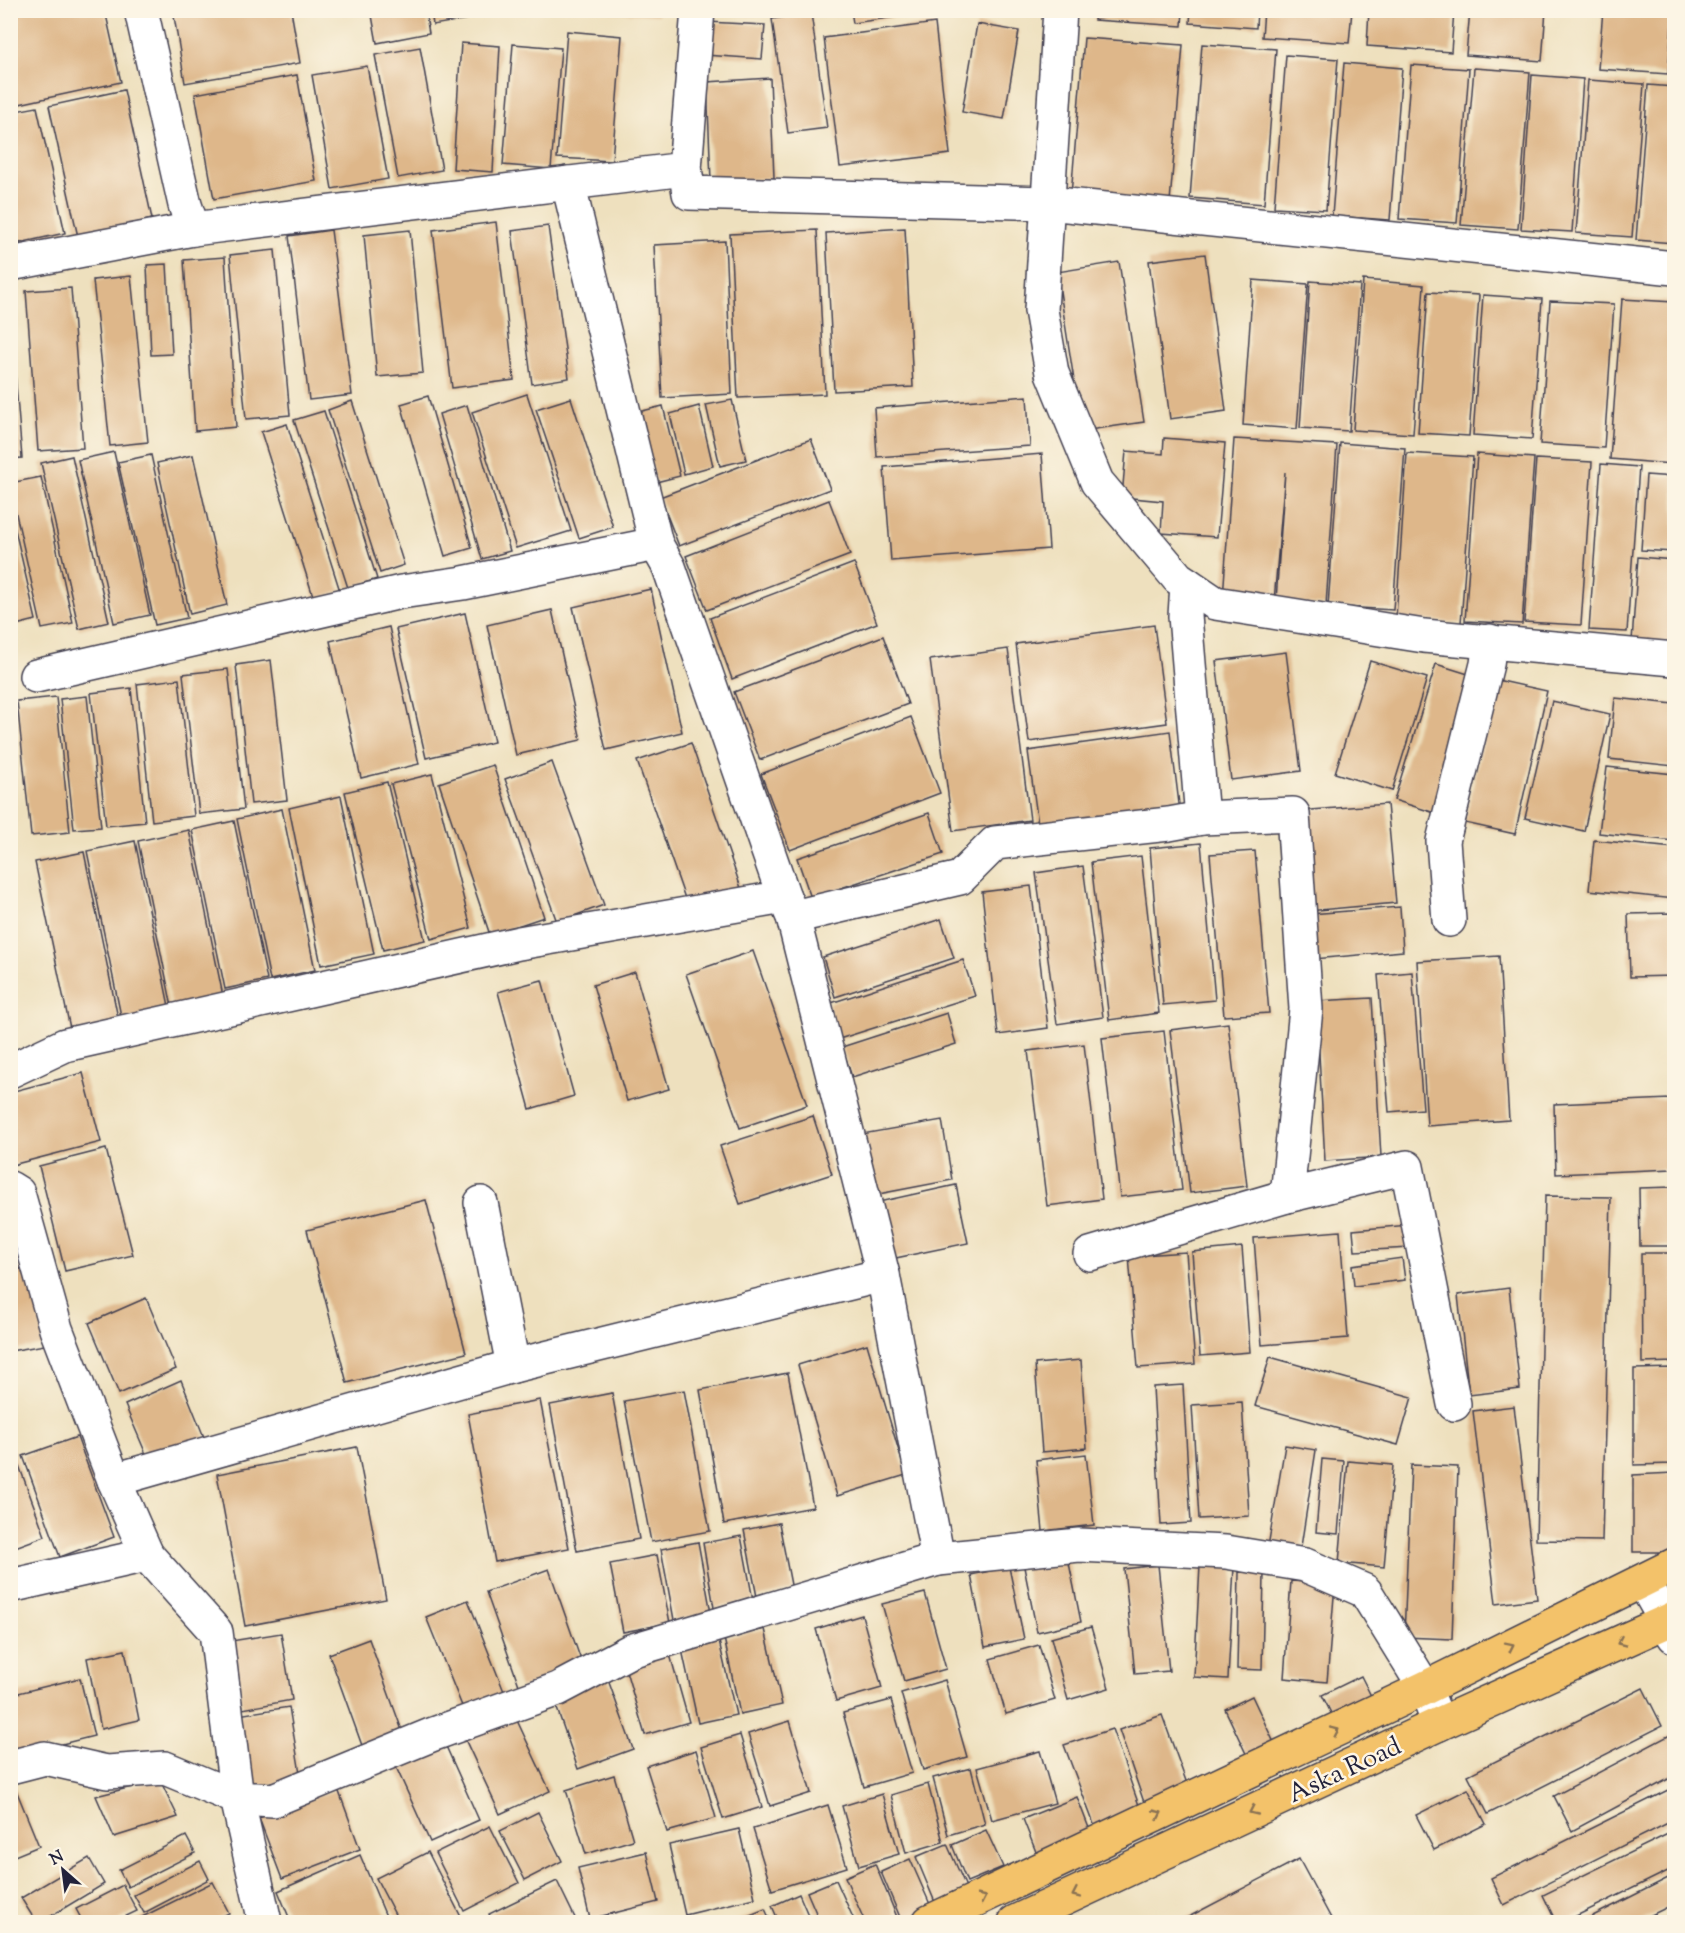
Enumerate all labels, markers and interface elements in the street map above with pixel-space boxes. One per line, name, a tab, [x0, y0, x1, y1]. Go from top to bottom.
one-way arrow	[1617, 1635, 1628, 1647]
one-way arrow	[1504, 1642, 1515, 1654]
one-way arrow	[1328, 1727, 1339, 1739]
street label: Aska Road	[1282, 1729, 1408, 1814]
one-way arrow	[1248, 1804, 1259, 1816]
one-way arrow	[1152, 1810, 1163, 1822]
north arrow	[33, 1840, 93, 1900]
text: N	[46, 1846, 68, 1872]
one-way arrow	[1072, 1886, 1083, 1898]
one-way arrow	[975, 1893, 986, 1905]

